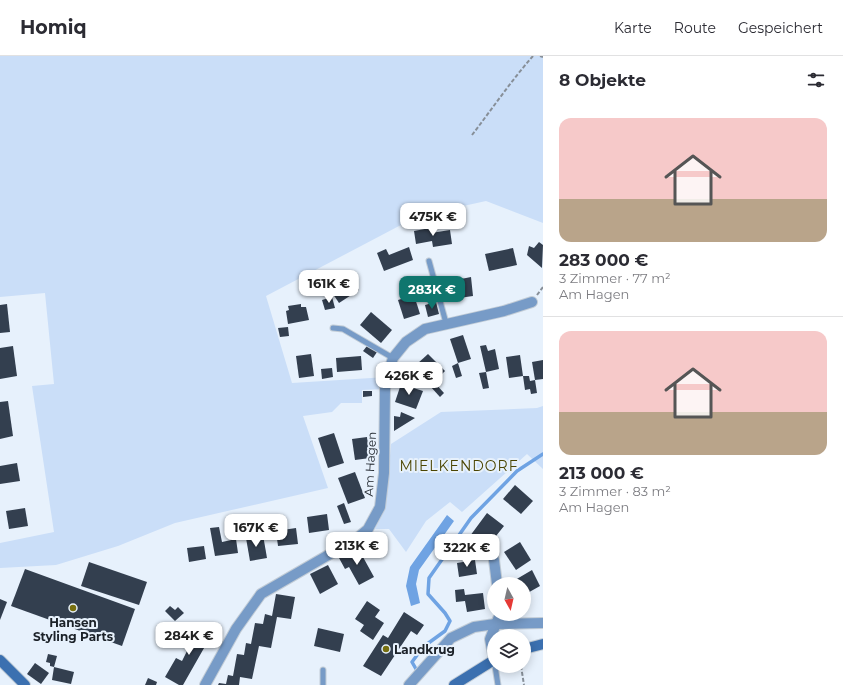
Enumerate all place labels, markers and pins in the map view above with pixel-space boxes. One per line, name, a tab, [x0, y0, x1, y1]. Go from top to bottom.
pin: 475K €	[400, 203, 466, 237]
pin: 161K €	[296, 270, 362, 304]
pin: 283K €	[399, 276, 465, 310]
pin: 426K €	[376, 362, 442, 396]
pin: 167K €	[223, 514, 289, 548]
pin: 213K €	[324, 532, 390, 566]
pin: 322K €	[434, 534, 500, 568]
marker: Hansen Styling Parts	[68, 603, 78, 613]
place label: Hansen Styling Parts	[33, 615, 114, 644]
pin: 284K €	[156, 622, 222, 656]
place label: Landkrug	[394, 642, 455, 657]
marker: Landkrug	[381, 644, 391, 654]

